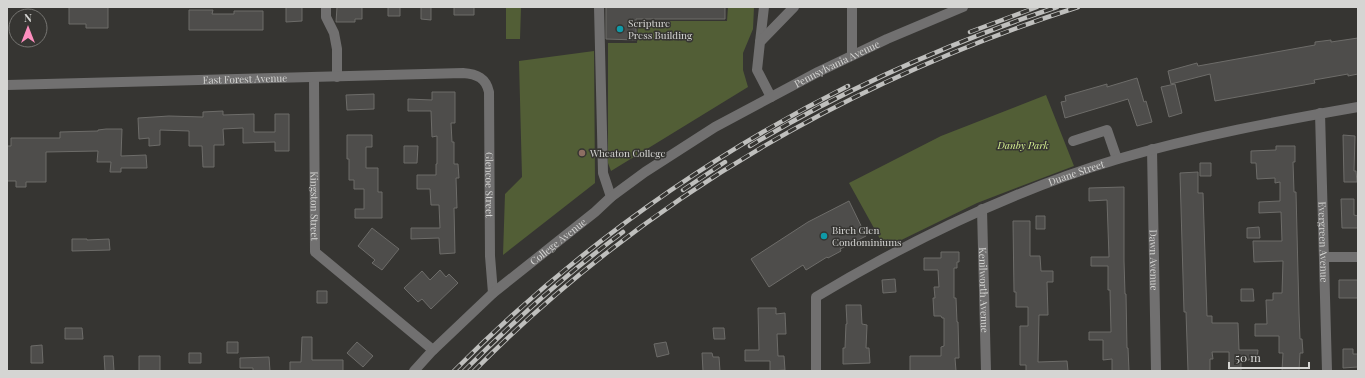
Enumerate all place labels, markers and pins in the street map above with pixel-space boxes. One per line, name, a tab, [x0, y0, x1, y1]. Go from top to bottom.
place label: Scripture Press Building	[628, 16, 693, 42]
marker: Scripture Press Building	[615, 24, 625, 34]
place label: Wheaton College	[589, 146, 666, 160]
marker: Wheaton College	[577, 148, 587, 158]
place label: Birch Glen Condominiums	[832, 223, 902, 249]
marker: Birch Glen Condominiums	[819, 231, 829, 241]

